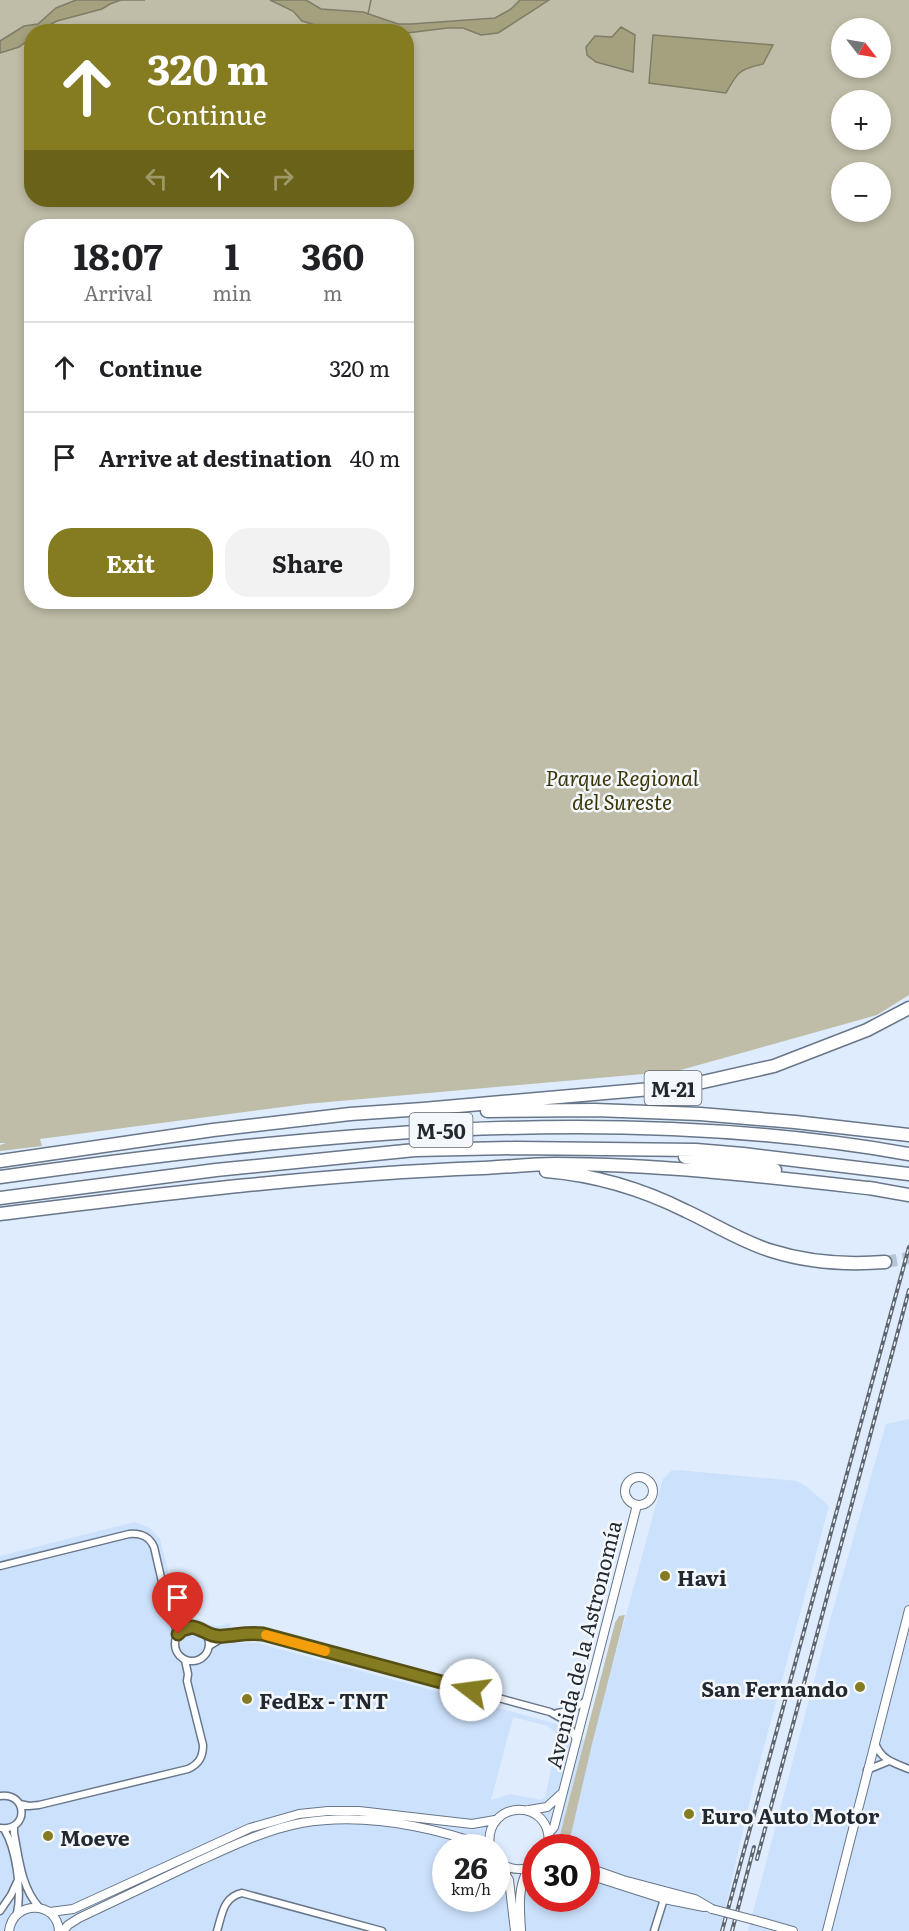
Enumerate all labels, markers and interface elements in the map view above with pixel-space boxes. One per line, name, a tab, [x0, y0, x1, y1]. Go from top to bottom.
north arrow	[831, 18, 891, 78]
map controls	[831, 18, 891, 222]
text: 320 m	[147, 36, 268, 98]
icon: ahead	[48, 48, 126, 126]
button: +	[831, 90, 891, 150]
text: Continue	[147, 93, 267, 133]
icon: left	[140, 162, 173, 195]
icon: ahead	[203, 162, 236, 195]
icon: right	[266, 162, 299, 195]
button: −	[831, 162, 891, 222]
text: 18:07	[73, 228, 163, 281]
text: 1	[225, 228, 239, 281]
text: 360	[301, 228, 364, 281]
text: Arrival	[84, 277, 152, 307]
text: min	[212, 277, 252, 307]
text: m	[323, 277, 343, 307]
icon: ahead	[48, 351, 81, 384]
text: Continue	[99, 351, 202, 384]
text: 320 m	[329, 351, 390, 384]
icon: arrive	[48, 441, 81, 474]
text: Arrive at destination	[99, 441, 332, 474]
text: 40 m	[350, 441, 400, 474]
button: Exit	[48, 528, 213, 597]
button: Share	[225, 528, 390, 597]
park label: Parque Regional del Sureste	[545, 761, 699, 816]
road number: M-21	[644, 1071, 702, 1105]
road number: M-50	[410, 1113, 472, 1147]
street label: Avenida de la Astronomía	[536, 1516, 628, 1771]
place label: Havi	[677, 1561, 727, 1592]
marker: Havi	[658, 1569, 672, 1583]
pin	[152, 1572, 203, 1634]
icon: arrive	[161, 1581, 194, 1614]
position arrow	[439, 1658, 503, 1722]
place label: San Fernando	[701, 1672, 848, 1703]
marker: San Fernando	[853, 1680, 867, 1694]
place label: FedEx - TNT	[259, 1684, 389, 1715]
marker: FedEx - TNT	[240, 1692, 254, 1706]
place label: Euro Auto Motor	[701, 1799, 880, 1830]
marker: Euro Auto Motor	[682, 1807, 696, 1821]
place label: Moeve	[60, 1821, 130, 1852]
marker: Moeve	[41, 1829, 55, 1843]
speed limit sign: 30	[522, 1834, 600, 1912]
text: 26	[454, 1844, 488, 1888]
text: km/h	[451, 1877, 491, 1900]

